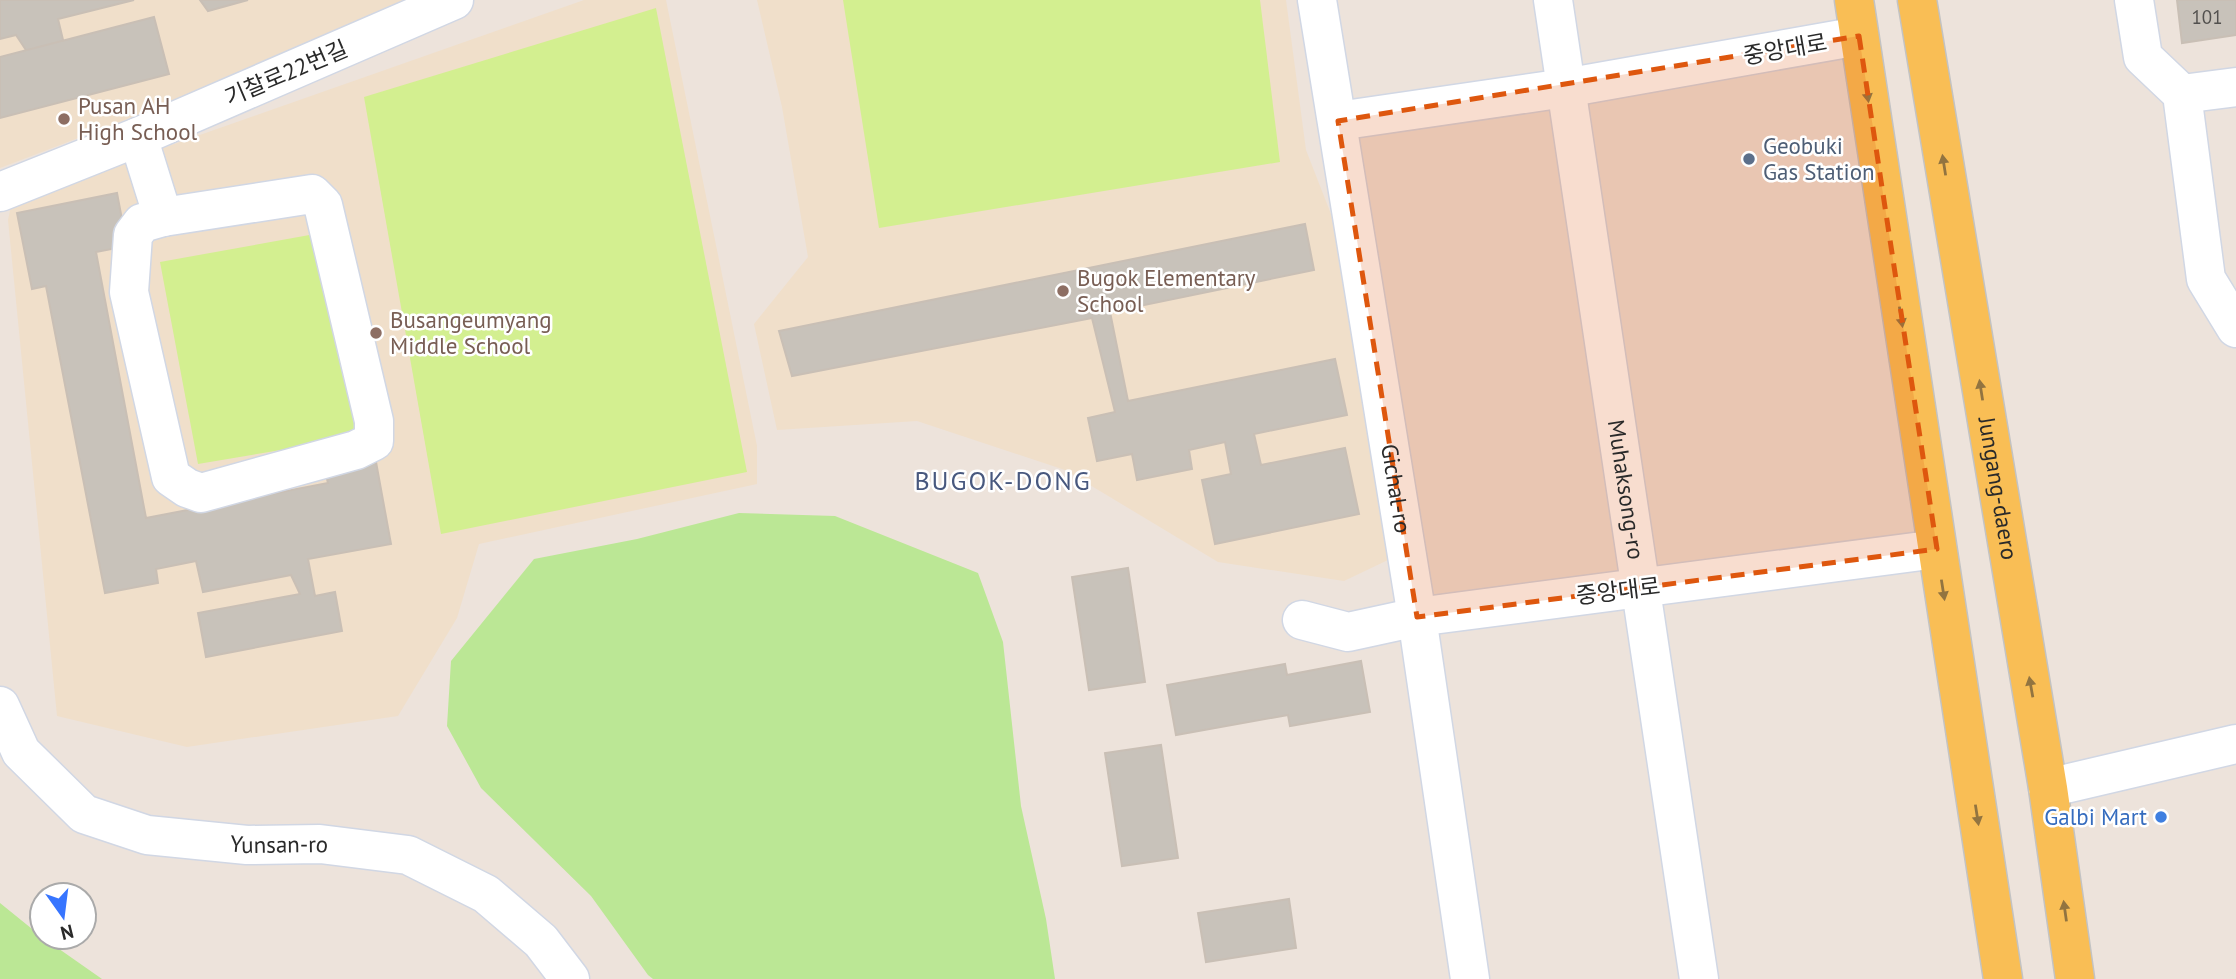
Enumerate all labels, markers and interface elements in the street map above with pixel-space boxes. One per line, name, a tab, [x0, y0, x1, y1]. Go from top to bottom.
house number: 101	[2191, 5, 2223, 29]
street label: 중앙대로	[1741, 27, 1829, 70]
street label: 기찰로22번길	[220, 34, 352, 111]
one-way arrow	[1862, 81, 1873, 103]
place label: Pusan AH High School	[78, 91, 198, 146]
marker: Pusan AH High School	[56, 111, 72, 127]
place label: Geobuki Gas Station	[1763, 131, 1875, 186]
marker: Geobuki Gas Station	[1741, 151, 1757, 167]
one-way arrow	[1938, 154, 1949, 176]
place label: Bugok Elementary School	[1077, 263, 1256, 318]
marker: Bugok Elementary School	[1055, 283, 1071, 299]
place label: Busangeumyang Middle School	[390, 305, 552, 360]
one-way arrow	[1896, 306, 1907, 328]
marker: Busangeumyang Middle School	[368, 325, 384, 341]
one-way arrow	[1975, 379, 1986, 401]
street label: Jungang-daero	[1972, 414, 2025, 562]
street label: Muhaksong-ro	[1602, 418, 1651, 561]
street label: Gichal-ro	[1375, 442, 1418, 535]
district label: BUGOK-DONG	[914, 464, 1092, 497]
street label: 중앙대로	[1574, 571, 1662, 610]
one-way arrow	[1938, 579, 1949, 601]
one-way arrow	[2025, 675, 2036, 697]
place label: Galbi Mart	[2044, 802, 2147, 831]
one-way arrow	[1972, 804, 1983, 826]
marker: Galbi Mart	[2153, 809, 2169, 825]
street label: Yunsan-ro	[229, 828, 330, 859]
north arrow	[28, 881, 98, 951]
one-way arrow	[2059, 900, 2070, 922]
text: N	[58, 919, 76, 946]

